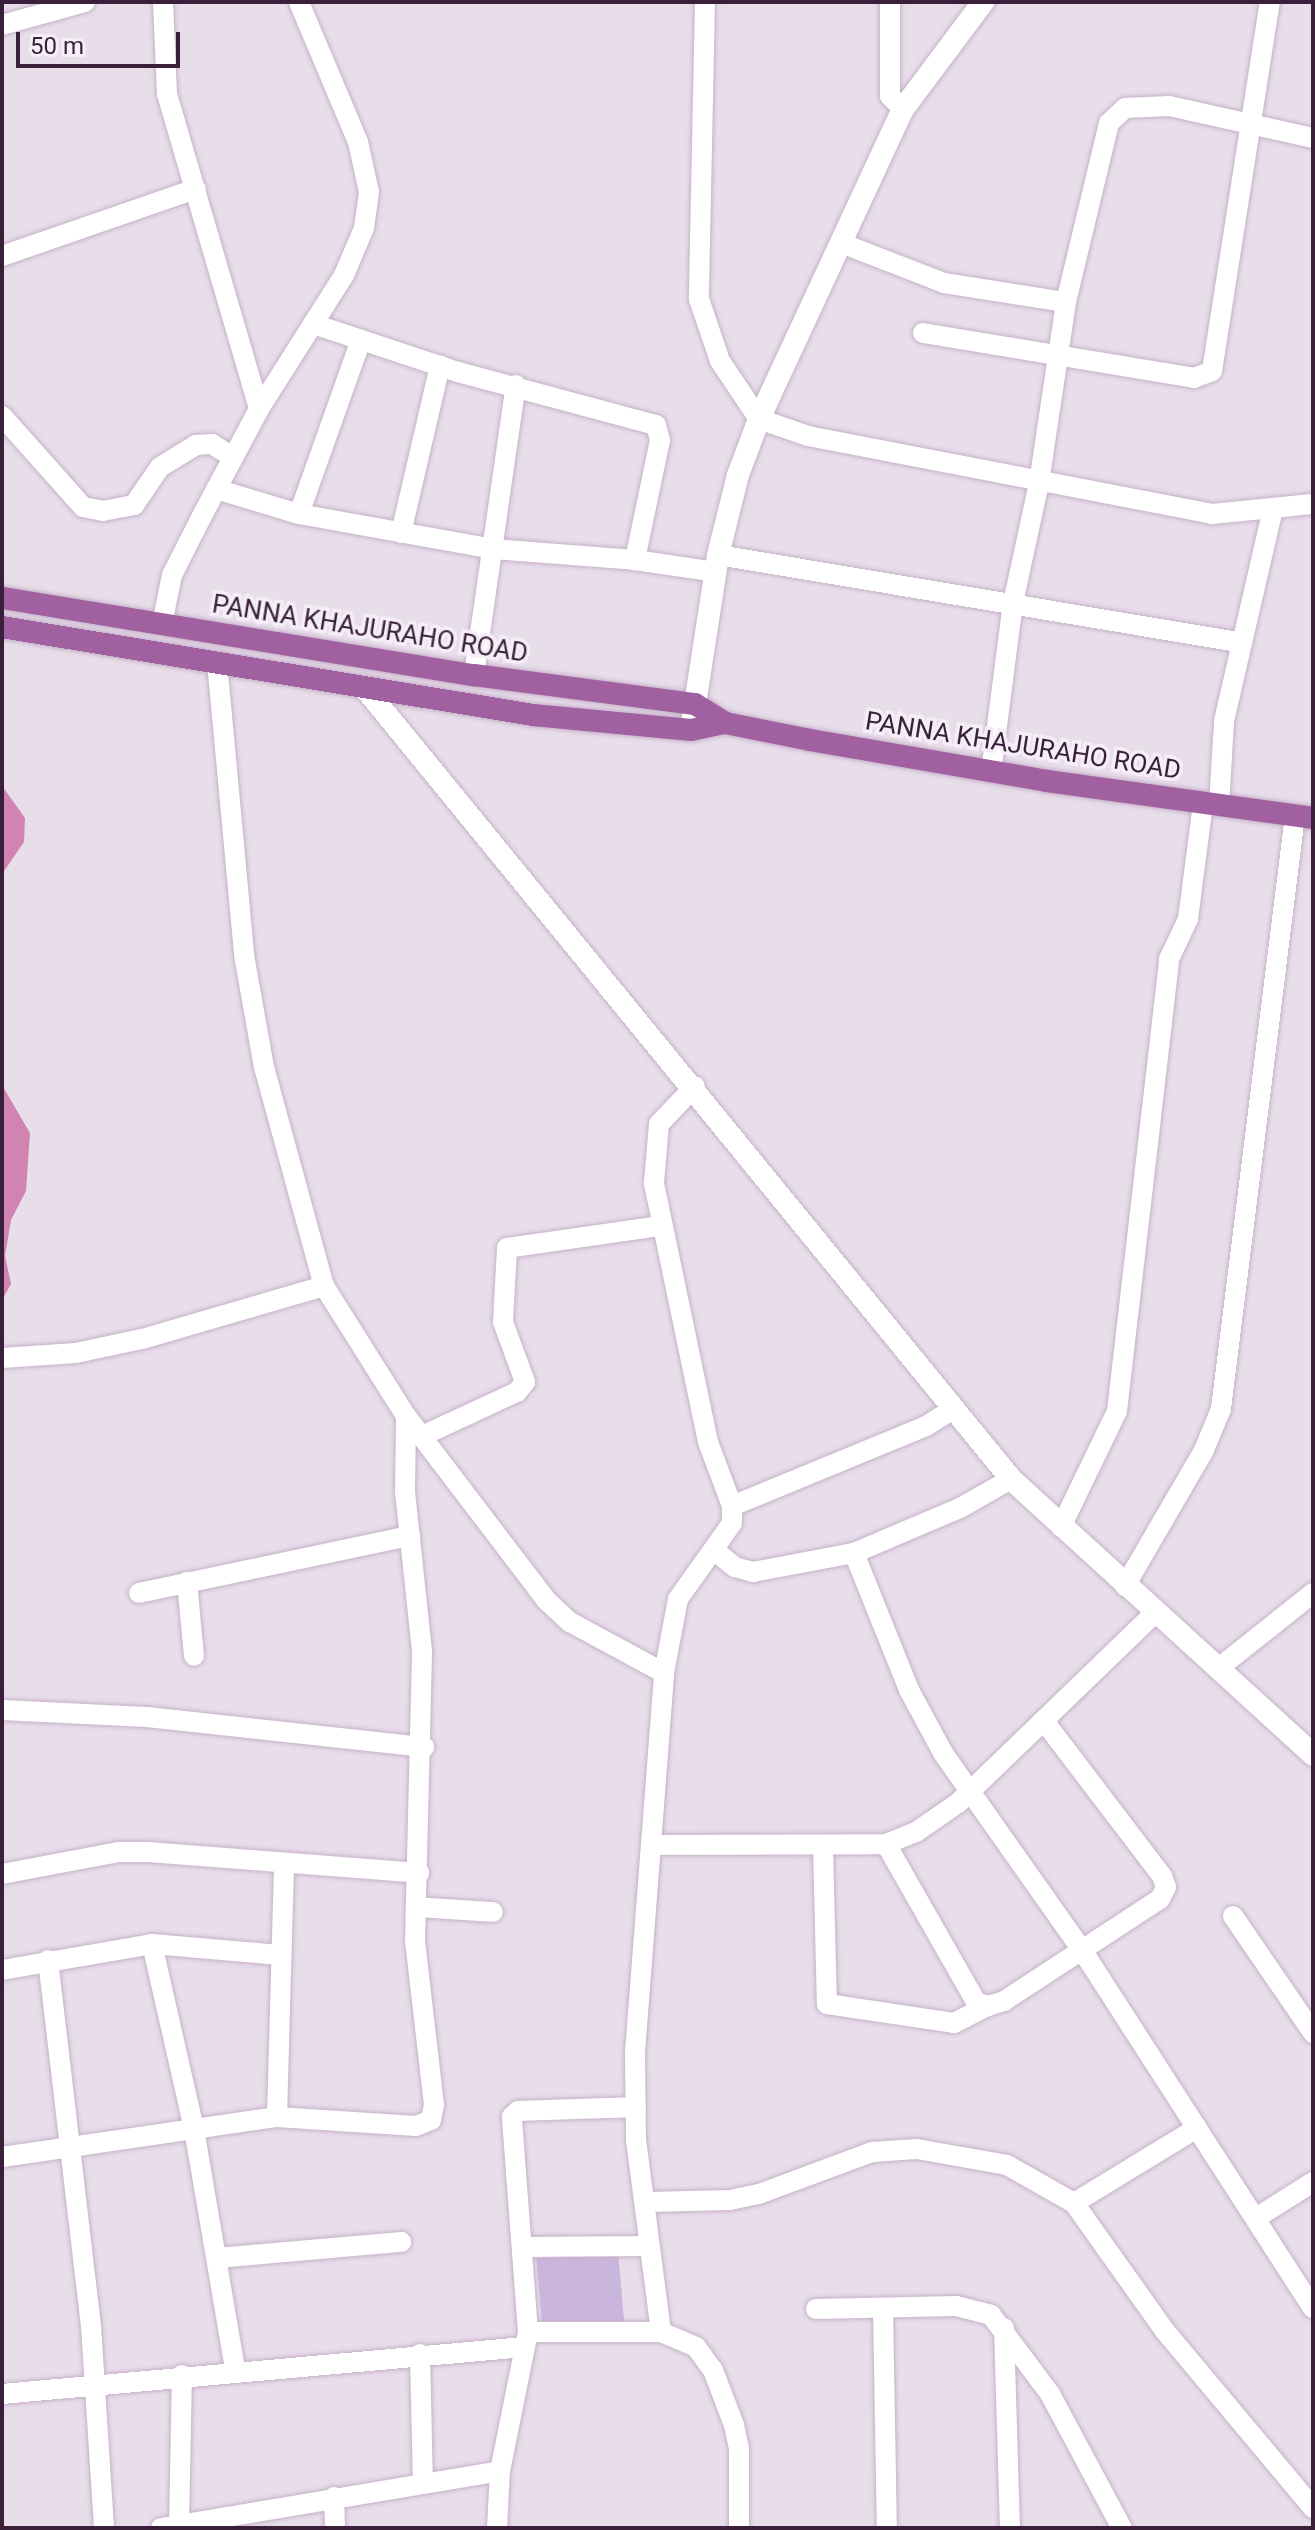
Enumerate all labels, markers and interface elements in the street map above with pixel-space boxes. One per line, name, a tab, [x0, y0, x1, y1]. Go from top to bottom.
scale bar	[20, 16, 184, 66]
text: 50 m	[30, 32, 84, 60]
street label: PANNA KHAJURAHO ROAD	[210, 589, 530, 669]
street label: PANNA KHAJURAHO ROAD	[863, 706, 1183, 786]

